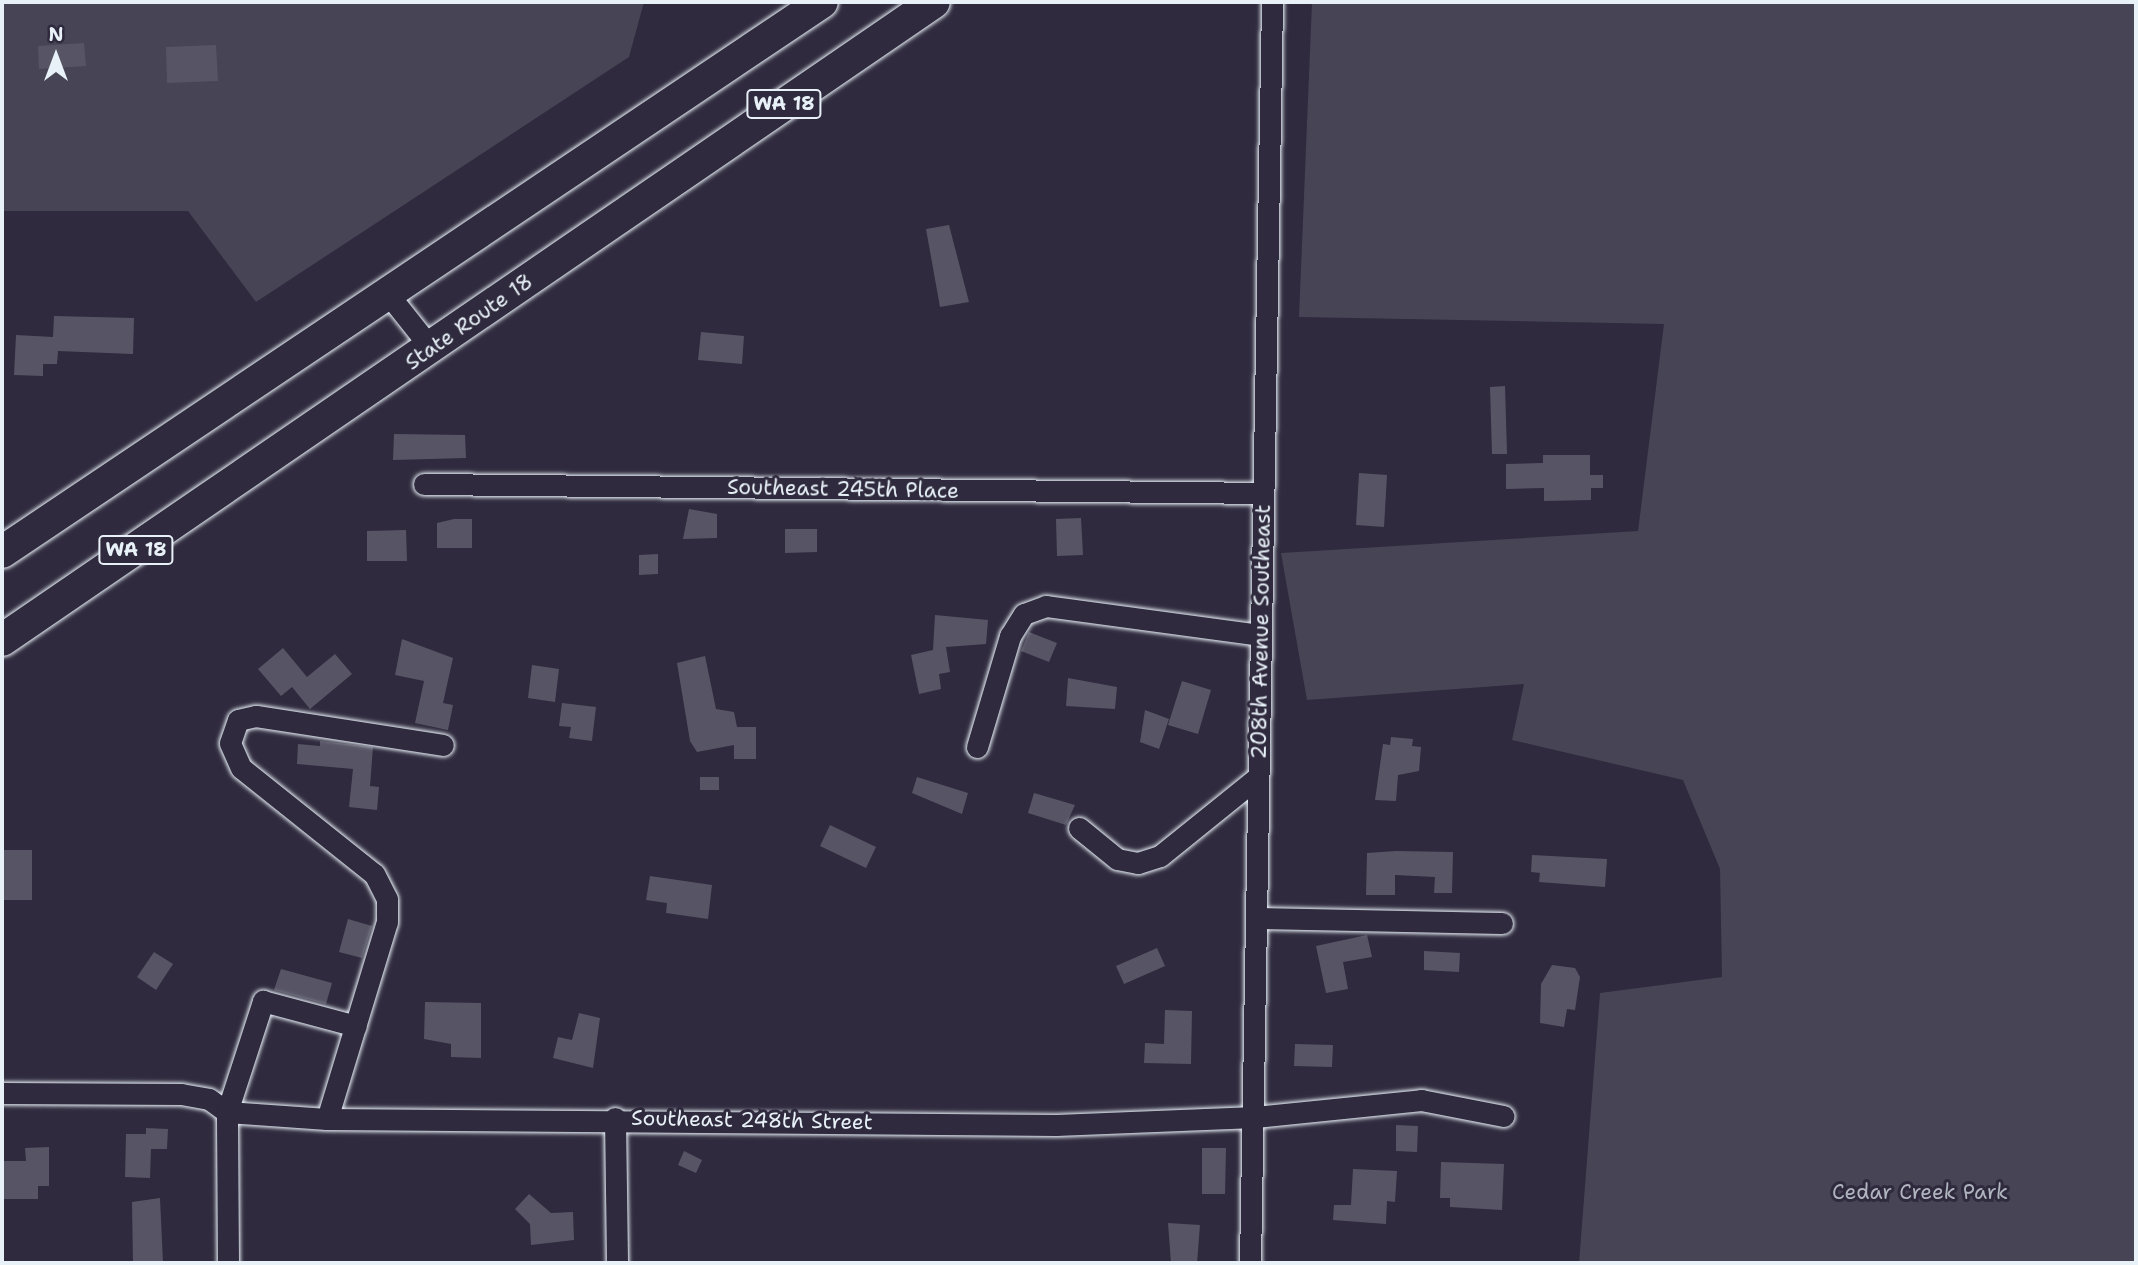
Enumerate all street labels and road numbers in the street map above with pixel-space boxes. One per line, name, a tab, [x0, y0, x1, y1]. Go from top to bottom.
road number: WA 18	[746, 88, 822, 120]
street label: State Route 18	[400, 269, 538, 375]
street label: Southeast 245th Place	[727, 474, 959, 504]
street label: 208th Avenue Southeast	[1246, 504, 1276, 760]
road number: WA 18	[97, 534, 174, 566]
street label: Southeast 248th Street	[631, 1105, 873, 1135]

